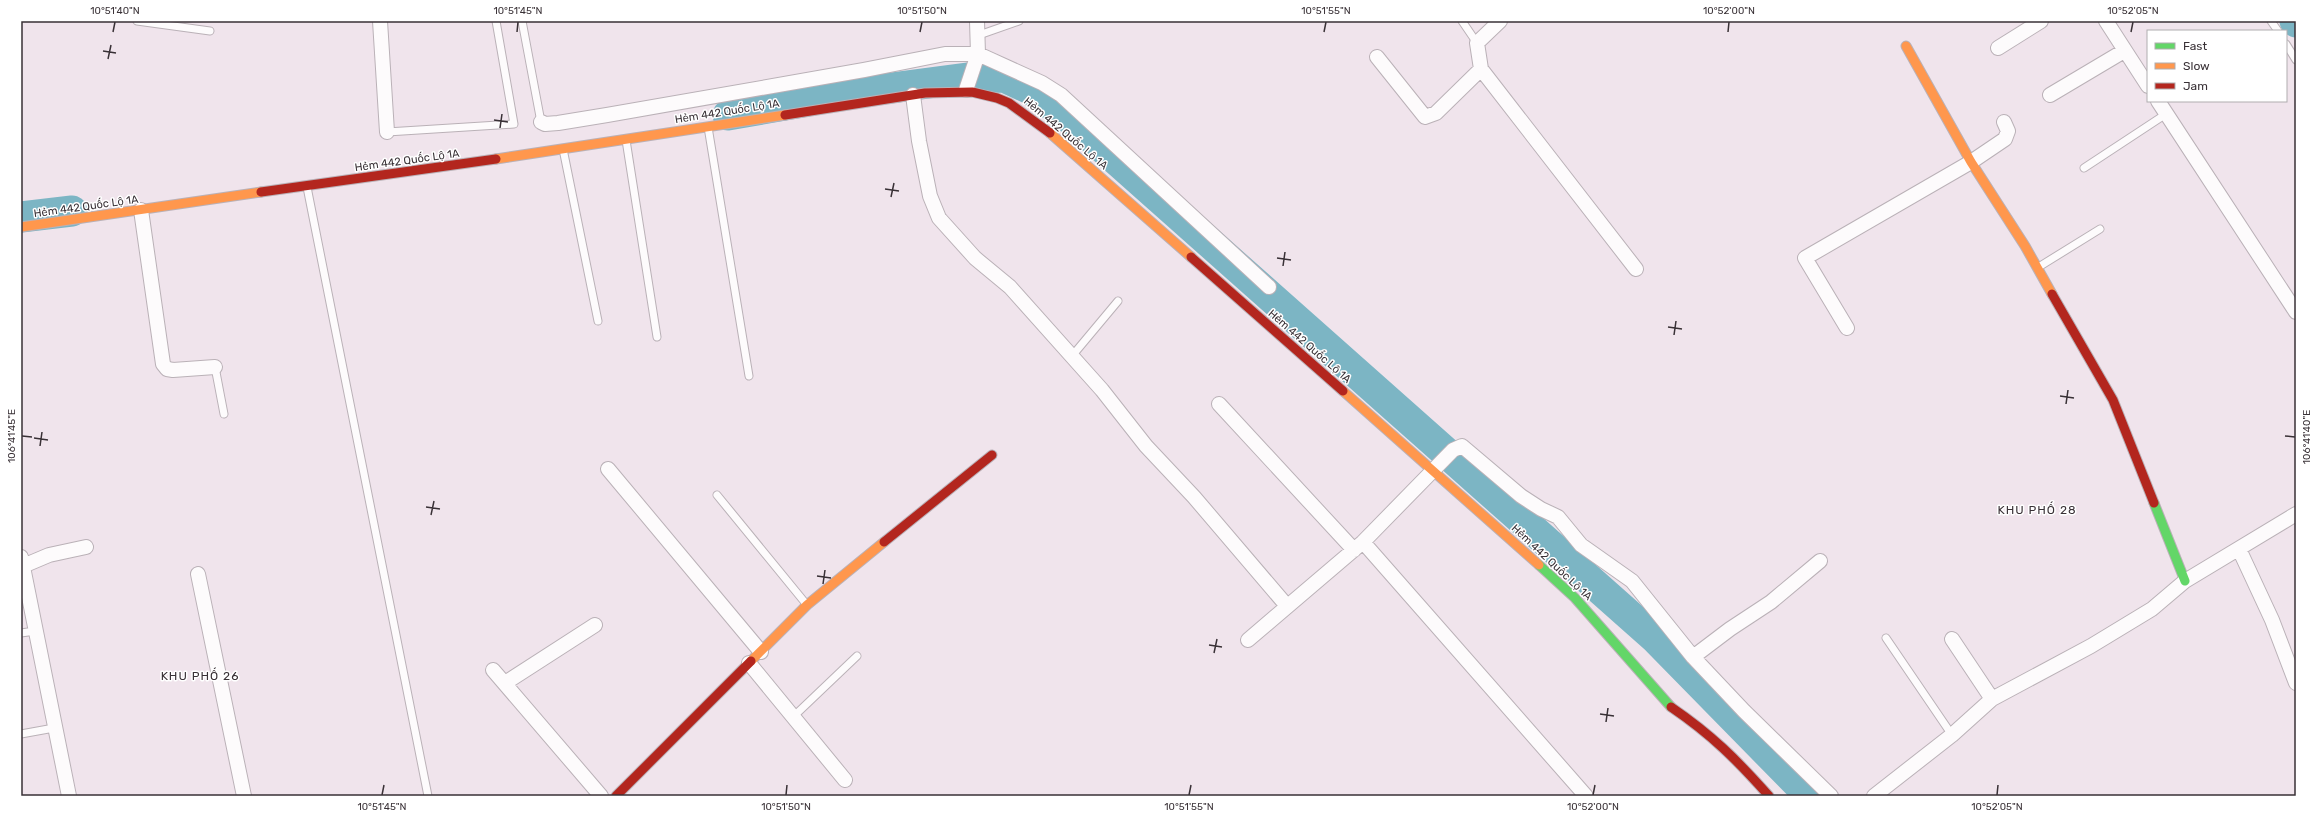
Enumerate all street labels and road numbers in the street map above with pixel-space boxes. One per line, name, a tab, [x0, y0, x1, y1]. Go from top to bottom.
street label: Hẻm 442 Quốc Lộ 1A	[1021, 93, 1112, 173]
street label: Hẻm 442 Quốc Lộ 1A	[674, 95, 781, 126]
street label: Hẻm 442 Quốc Lộ 1A	[354, 145, 461, 174]
street label: Hẻm 442 Quốc Lộ 1A	[33, 191, 140, 220]
street label: Hẻm 442 Quốc Lộ 1A	[1266, 306, 1355, 386]
street label: Hẻm 442 Quốc Lộ 1A	[1509, 521, 1596, 604]

